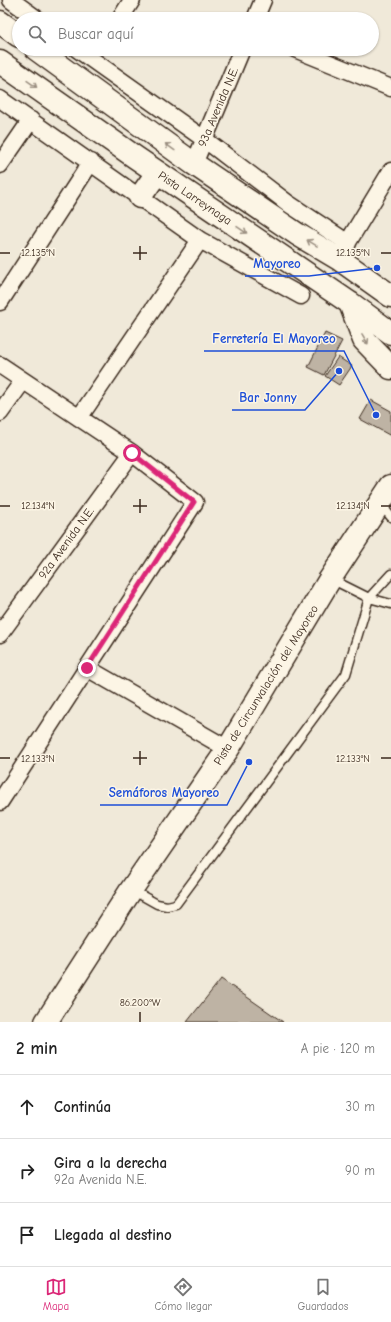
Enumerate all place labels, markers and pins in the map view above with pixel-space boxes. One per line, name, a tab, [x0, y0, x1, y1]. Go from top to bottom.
callout: Mayoreo	[245, 251, 309, 276]
callout: Ferretería El Mayoreo	[204, 326, 344, 351]
callout: Bar Jonny	[232, 385, 305, 410]
callout: Semáforos Mayoreo	[100, 780, 227, 805]

